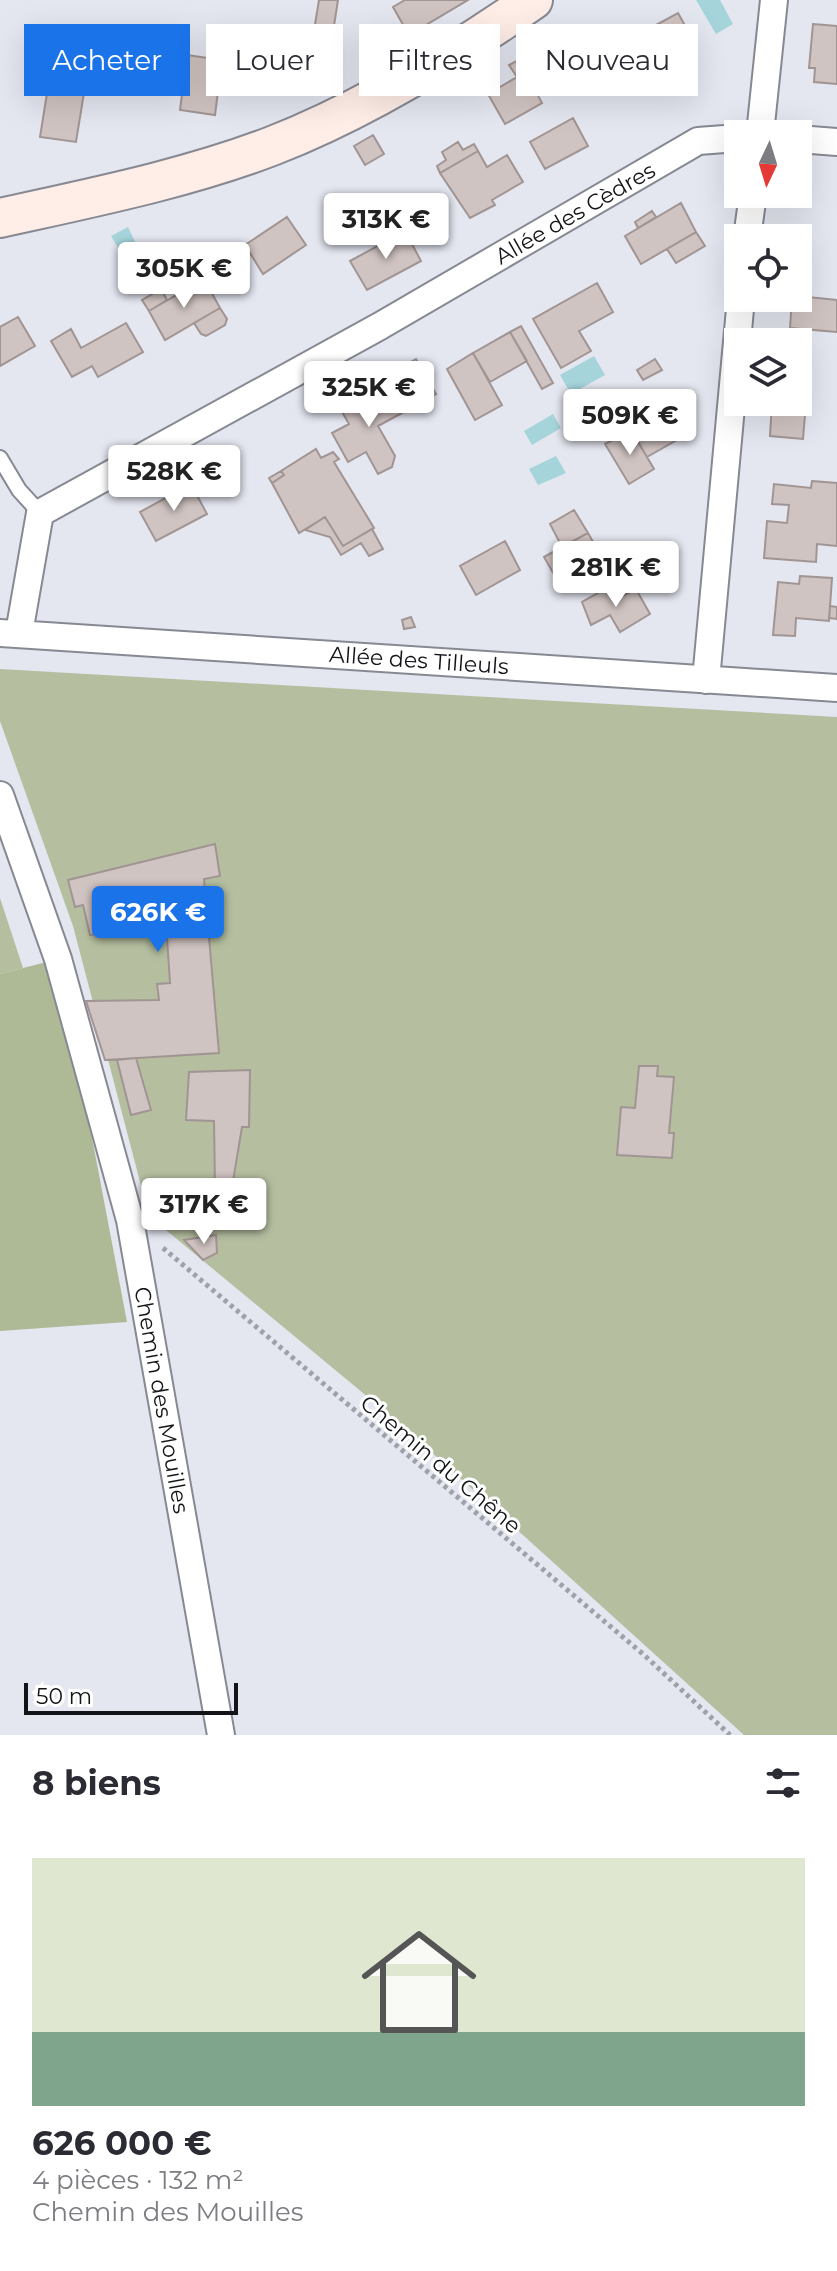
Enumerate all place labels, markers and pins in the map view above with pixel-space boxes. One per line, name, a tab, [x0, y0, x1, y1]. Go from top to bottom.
pin: 313K €	[321, 193, 451, 261]
pin: 305K €	[119, 242, 249, 310]
pin: 325K €	[304, 361, 434, 429]
pin: 509K €	[565, 389, 695, 457]
pin: 528K €	[109, 445, 239, 513]
pin: 281K €	[551, 541, 681, 609]
pin: 626K €	[93, 886, 223, 954]
pin: 317K €	[139, 1178, 269, 1246]

